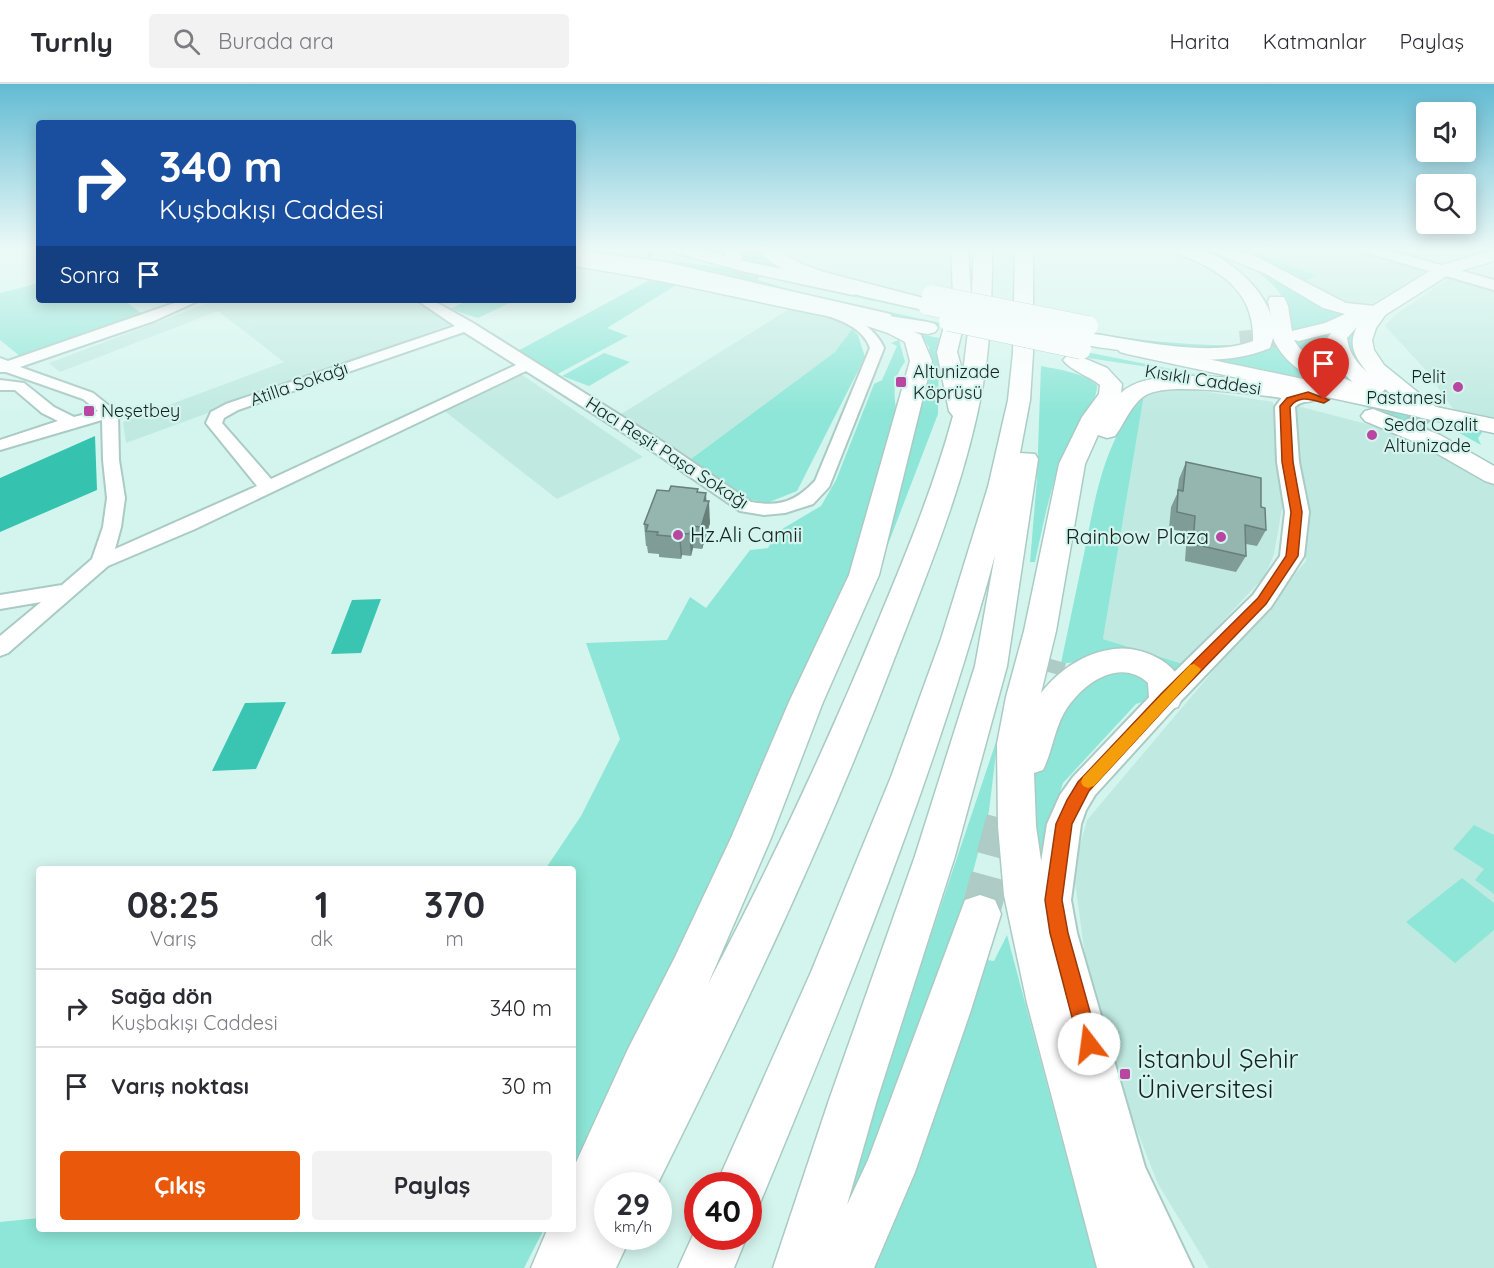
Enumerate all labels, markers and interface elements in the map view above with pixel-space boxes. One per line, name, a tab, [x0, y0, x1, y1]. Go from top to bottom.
search box	[149, 14, 569, 68]
text: Turnly	[30, 24, 113, 59]
icon: search	[170, 25, 203, 58]
text: Burada ara	[218, 27, 334, 55]
text: Harita	[1170, 28, 1230, 54]
text: Katmanlar	[1263, 28, 1367, 54]
text: Paylaş	[1400, 28, 1464, 54]
map controls	[1416, 102, 1476, 234]
button: sound	[1416, 102, 1476, 162]
text: 340 m	[159, 140, 283, 193]
icon: right	[60, 144, 138, 222]
button: search	[1416, 174, 1476, 234]
text: Kuşbakışı Caddesi	[159, 192, 384, 226]
icon: arrive	[132, 258, 165, 291]
text: Sonra	[60, 261, 120, 289]
pin	[1298, 338, 1349, 400]
icon: arrive	[1307, 347, 1340, 380]
street label: Atilla Sokağı	[247, 356, 351, 411]
street label: Kısıklı Caddesi	[1143, 359, 1263, 400]
place label: Altunizade Köprüsü	[913, 360, 1000, 404]
place label: Pelit Pastanesi	[1366, 365, 1446, 409]
marker: Altunizade Köprüsü	[894, 375, 908, 389]
marker: Pelit Pastanesi	[1451, 380, 1465, 394]
street label: Hacı Reşit Paşa Sokağı	[581, 391, 753, 514]
place label: Neşetbey	[101, 399, 180, 422]
marker: Neşetbey	[82, 404, 96, 418]
place label: Seda Ozalit Altunizade	[1384, 413, 1478, 457]
marker: Seda Ozalit Altunizade	[1365, 428, 1379, 442]
place label: Hz.Ali Camii	[690, 521, 802, 547]
place label: Rainbow Plaza	[1066, 523, 1209, 549]
marker: Hz.Ali Camii	[671, 528, 685, 542]
marker: Rainbow Plaza	[1214, 530, 1228, 544]
text: 08:25	[127, 882, 220, 927]
text: 1	[315, 882, 329, 927]
text: 370	[424, 882, 485, 927]
text: Varış	[150, 926, 196, 951]
text: dk	[310, 926, 333, 951]
text: m	[445, 926, 464, 951]
text: Sağa dön	[111, 982, 213, 1010]
icon: right	[60, 992, 93, 1025]
text: 340 m	[490, 994, 552, 1022]
text: Kuşbakışı Caddesi	[111, 1010, 278, 1035]
position arrow	[1057, 1012, 1121, 1076]
place label: İstanbul Şehir Üniversitesi	[1137, 1042, 1299, 1105]
marker: İstanbul Şehir Üniversitesi	[1118, 1067, 1132, 1081]
icon: arrive	[60, 1070, 93, 1103]
text: Varış noktası	[111, 1072, 249, 1100]
text: 30 m	[501, 1072, 552, 1100]
button: Çıkış	[60, 1151, 300, 1220]
button: Paylaş	[312, 1151, 552, 1220]
speed limit sign: 40	[684, 1172, 762, 1250]
text: 29	[616, 1185, 650, 1223]
text: km/h	[614, 1217, 652, 1236]

